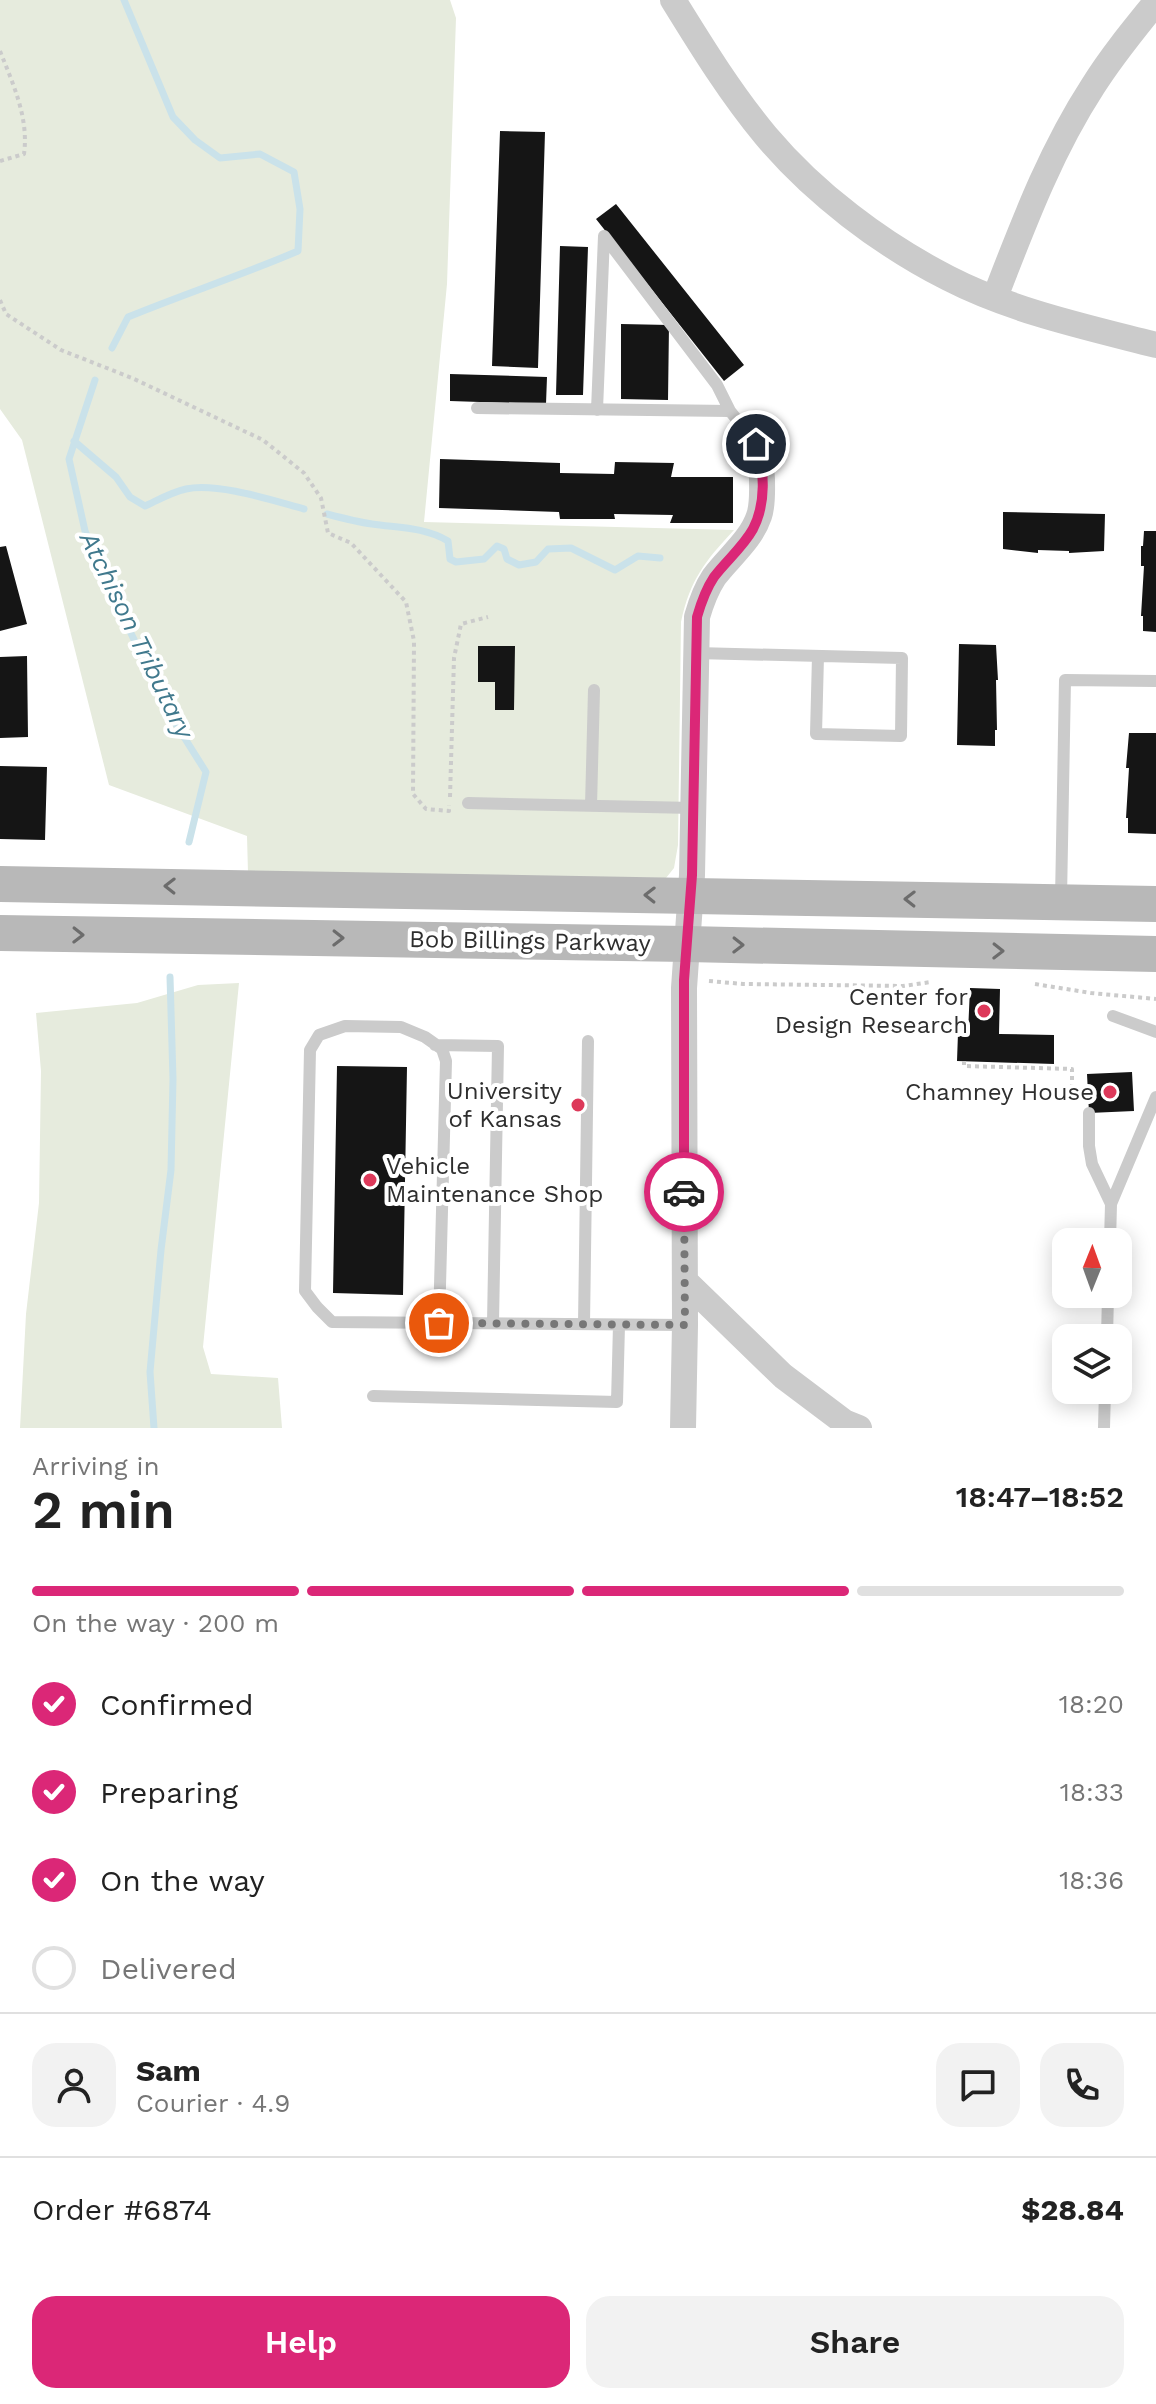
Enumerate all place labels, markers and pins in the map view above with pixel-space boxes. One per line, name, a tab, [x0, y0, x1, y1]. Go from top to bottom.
pin	[722, 410, 790, 478]
place label: Center for Design Research	[775, 983, 968, 1039]
marker: Center for Design Research	[975, 1002, 993, 1020]
place label: University of Kansas	[447, 1077, 563, 1133]
place label: Chamney House	[905, 1078, 1094, 1106]
marker: Chamney House	[1101, 1083, 1119, 1101]
marker: University of Kansas	[569, 1096, 587, 1114]
place label: Vehicle Maintenance Shop	[386, 1152, 603, 1208]
marker: Vehicle Maintenance Shop	[361, 1171, 379, 1189]
pin	[405, 1289, 473, 1357]

